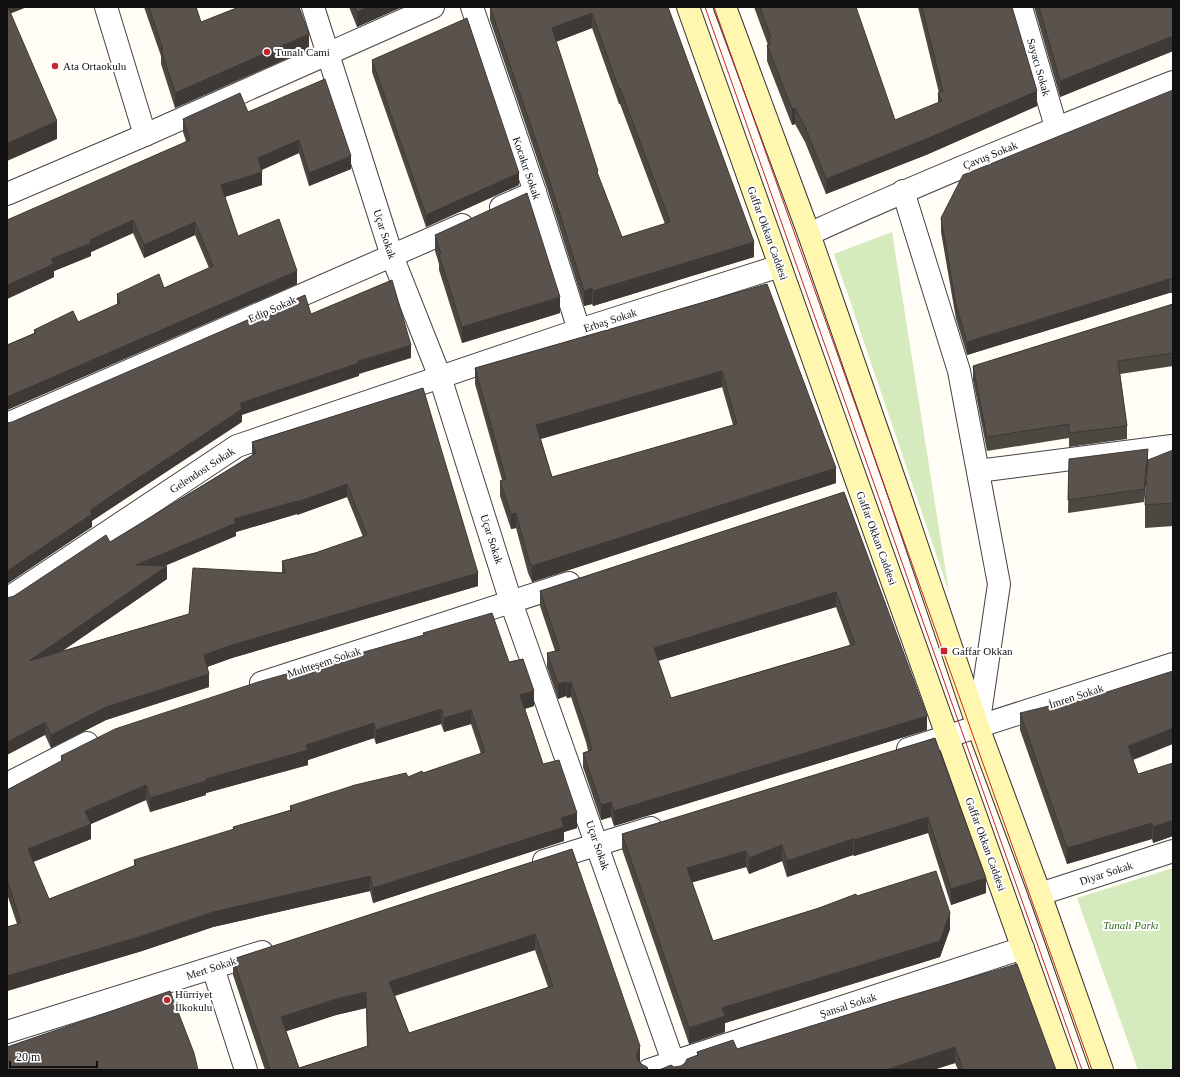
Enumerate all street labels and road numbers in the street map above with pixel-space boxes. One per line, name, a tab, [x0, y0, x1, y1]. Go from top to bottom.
street label: Sayacı Sokak	[1025, 37, 1053, 98]
street label: Kocakır Sokak	[511, 135, 544, 201]
street label: Çavuş Sokak	[961, 138, 1019, 171]
street label: Gaffar Okkan Caddesi	[745, 185, 791, 281]
street label: Uçar Sokak	[371, 208, 399, 261]
street label: Edip Sokak	[246, 293, 298, 325]
street label: Erbaş Sokak	[582, 306, 639, 334]
street label: Gelendost Sokak	[167, 444, 237, 495]
street label: Gaffar Okkan Caddesi	[854, 490, 900, 586]
street label: Uçar Sokak	[478, 513, 506, 566]
street label: Muhteşem Sokak	[286, 644, 363, 680]
street label: İmren Sokak	[1047, 681, 1105, 710]
street label: Gaffar Okkan Caddesi	[963, 796, 1009, 892]
street label: Uçar Sokak	[584, 819, 612, 872]
street label: Diyar Sokak	[1078, 859, 1135, 887]
street label: Mert Sokak	[185, 954, 238, 982]
street label: Şansal Sokak	[818, 990, 878, 1020]

